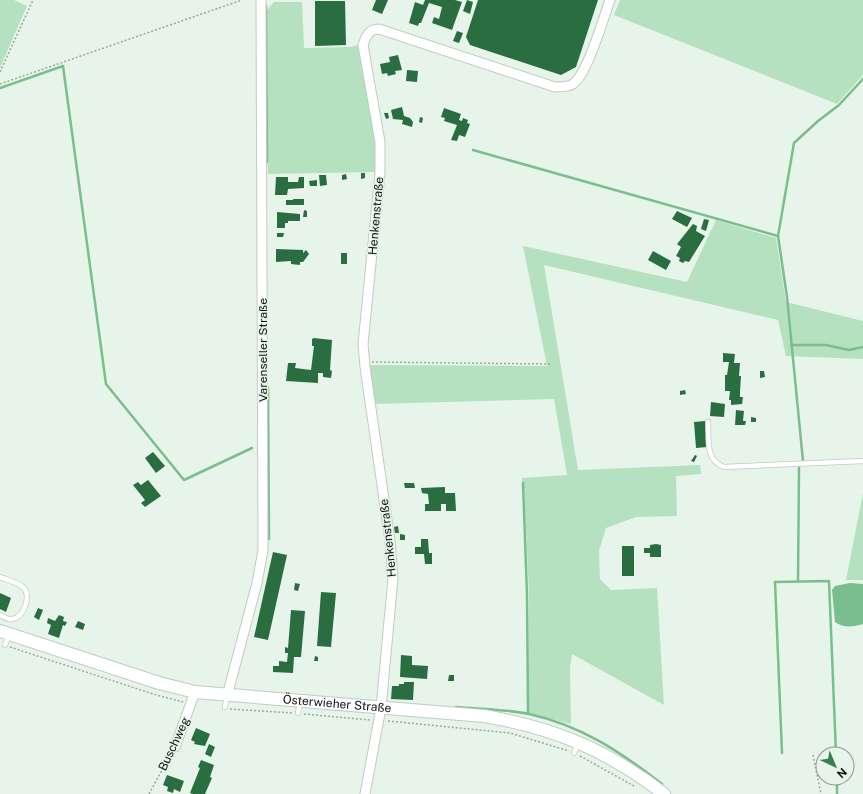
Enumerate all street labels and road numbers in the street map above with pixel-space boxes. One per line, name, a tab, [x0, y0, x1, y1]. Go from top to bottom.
street label: Henkenstraße	[366, 176, 386, 256]
street label: Varenseller Straße	[256, 298, 270, 402]
street label: Henkenstraße	[377, 498, 399, 578]
street label: Österwieher Straße	[282, 692, 392, 715]
street label: Buschweg	[155, 715, 193, 773]

